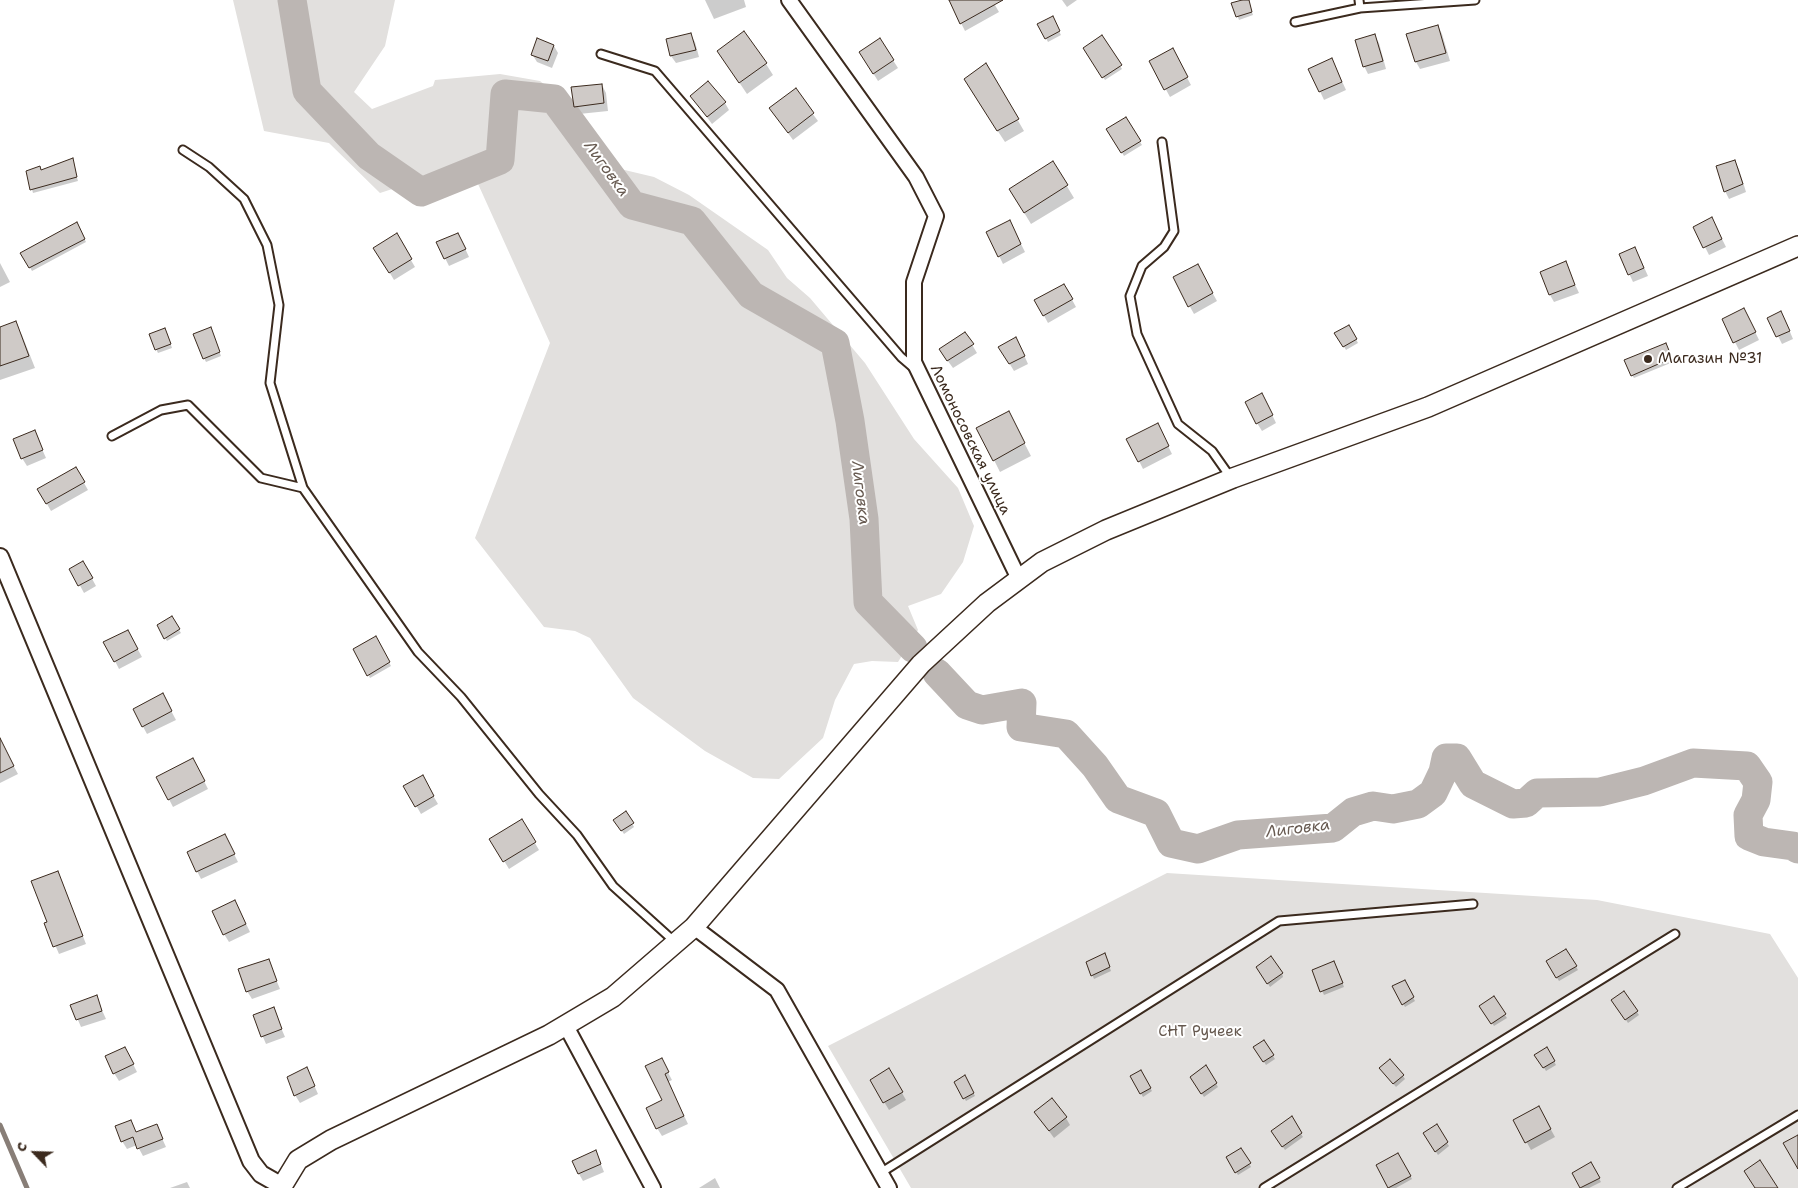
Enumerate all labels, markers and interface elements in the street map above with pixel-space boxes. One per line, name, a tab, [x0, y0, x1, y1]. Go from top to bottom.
water label: Лиговка	[579, 137, 633, 201]
place label: Магазин №31	[1658, 350, 1762, 368]
marker: Магазин №31	[1642, 353, 1654, 365]
street label: Ломоносовская улица	[926, 362, 1014, 518]
water label: Лиговка	[847, 460, 873, 526]
water label: Лиговка	[1265, 816, 1331, 842]
park label: СНТ Ручеек	[1158, 1023, 1242, 1041]
north arrow	[10, 1128, 60, 1178]
text: С	[11, 1139, 31, 1154]

